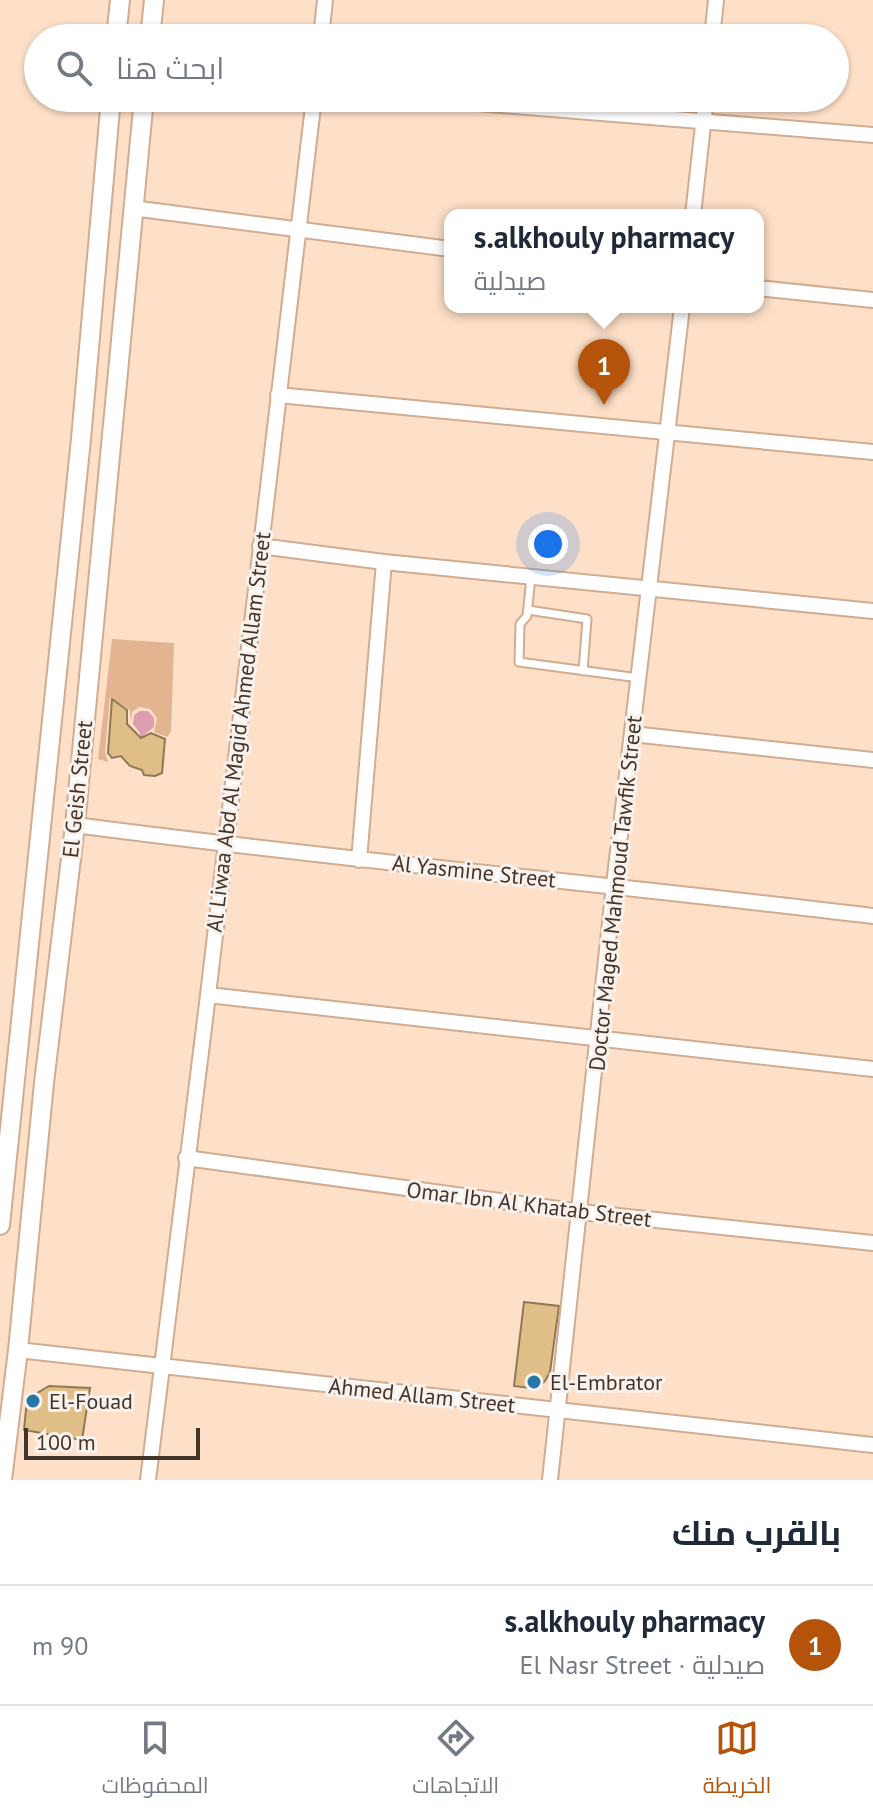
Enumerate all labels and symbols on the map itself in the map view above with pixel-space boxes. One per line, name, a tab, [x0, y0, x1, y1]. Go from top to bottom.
pin: 1	[578, 339, 630, 405]
your location	[528, 524, 568, 564]
street label: Al Liwaa Abd Al Magid Ahmed Allam Street	[200, 530, 277, 934]
street label: Doctor Maged Mahmoud Tawfik Street	[582, 713, 648, 1072]
street label: El Geish Street	[56, 718, 98, 859]
street label: Al Yasmine Street	[391, 848, 558, 894]
street label: Omar Ibn Al Khatab Street	[405, 1175, 654, 1233]
place label: El-Embrator	[550, 1368, 663, 1396]
street label: Ahmed Allam Street	[327, 1371, 517, 1419]
marker: El-Embrator	[525, 1373, 543, 1391]
place label: El-Fouad	[49, 1387, 133, 1415]
marker: El-Fouad	[24, 1392, 42, 1410]
scale bar	[24, 1424, 200, 1460]

